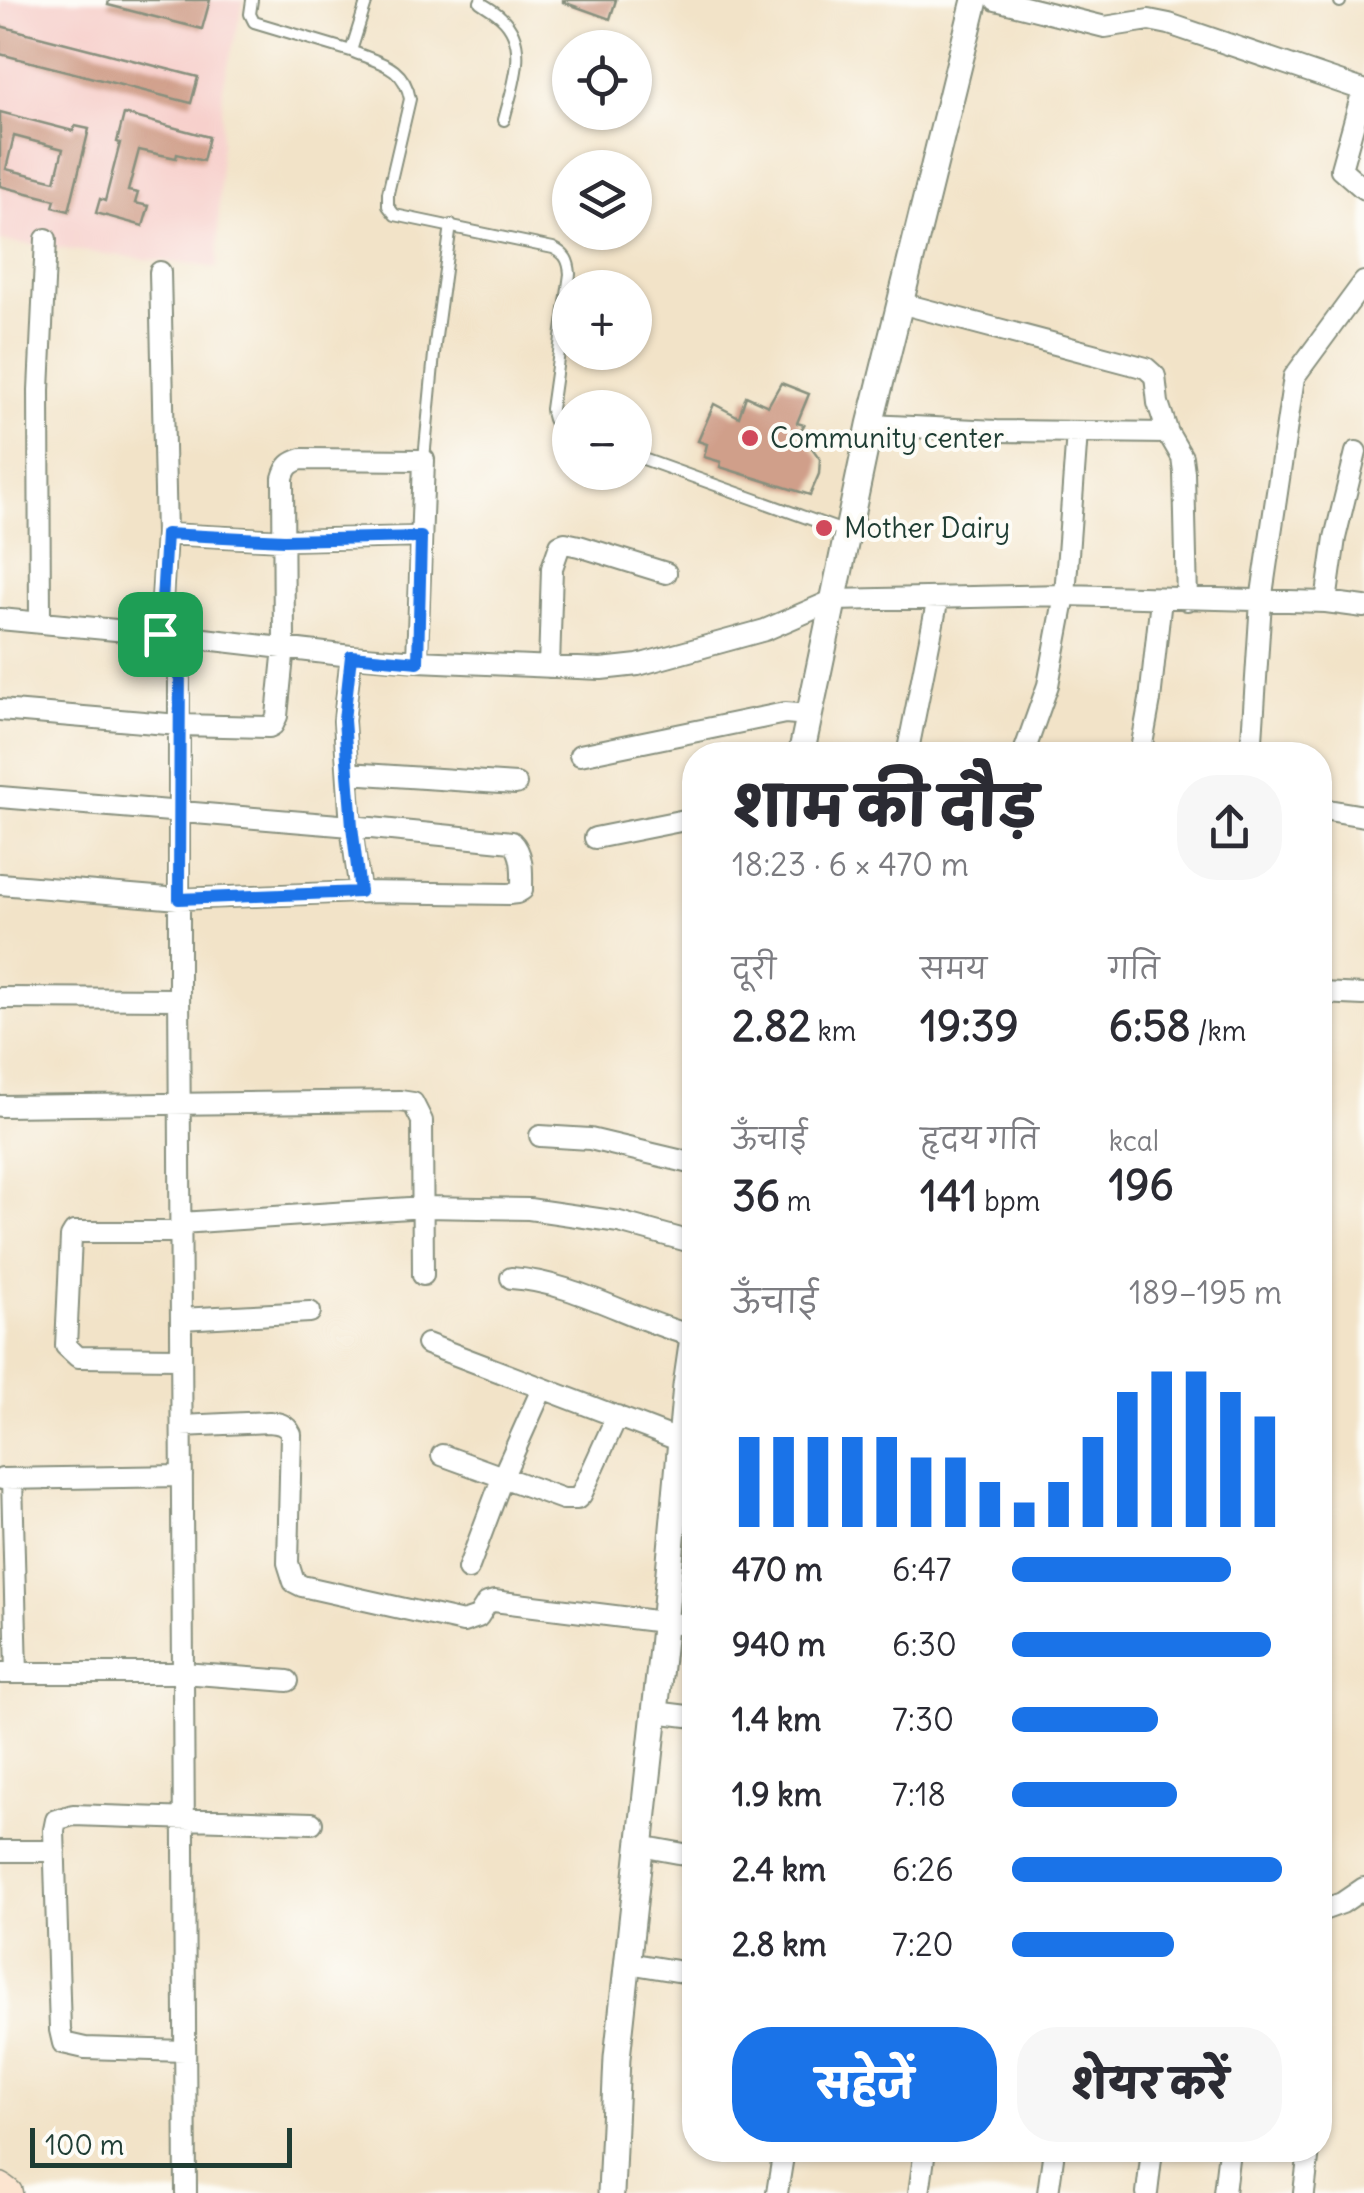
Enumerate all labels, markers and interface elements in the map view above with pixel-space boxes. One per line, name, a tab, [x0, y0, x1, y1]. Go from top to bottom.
map controls	[552, 30, 652, 490]
button: locate	[552, 30, 652, 130]
button: layers	[552, 150, 652, 250]
button: +	[552, 270, 652, 370]
button: −	[552, 390, 652, 490]
place label: Community center	[770, 420, 1004, 456]
marker: Community center	[739, 427, 761, 449]
place label: Mother Dairy	[844, 510, 1010, 546]
marker: Mother Dairy	[813, 517, 835, 539]
pin	[118, 592, 203, 677]
icon: arrive	[133, 607, 188, 662]
text: शाम की दौड़	[732, 772, 1038, 841]
button: share	[1177, 775, 1282, 880]
text: 18:23 · 6 × 470 m	[732, 844, 969, 885]
text: दूरी	[732, 951, 776, 987]
text: समय	[920, 951, 987, 987]
text: गति	[1109, 951, 1160, 987]
text: 2.82	[732, 1000, 811, 1052]
text: 19:39	[920, 1000, 1019, 1052]
text: 6:58	[1109, 1000, 1191, 1052]
text: km	[811, 1013, 856, 1049]
text: /km	[1191, 1013, 1246, 1049]
text: ऊँचाई	[732, 1121, 807, 1157]
text: हृदय गति	[920, 1121, 1039, 1157]
text: kcal	[1109, 1123, 1159, 1159]
text: 196	[1109, 1159, 1174, 1211]
text: 36	[732, 1170, 780, 1222]
text: 141	[920, 1170, 978, 1222]
text: m	[780, 1183, 811, 1219]
text: bpm	[978, 1183, 1040, 1219]
text: 189–195 m	[1129, 1272, 1282, 1313]
text: ऊँचाई	[732, 1281, 818, 1322]
text: 470 m	[732, 1549, 823, 1590]
text: 6:47	[892, 1549, 952, 1590]
text: 940 m	[732, 1624, 826, 1665]
text: 6:30	[892, 1624, 957, 1665]
text: 1.4 km	[732, 1699, 821, 1740]
text: 7:30	[892, 1699, 954, 1740]
text: 1.9 km	[732, 1774, 822, 1815]
text: 7:18	[892, 1774, 946, 1815]
text: 2.4 km	[732, 1849, 826, 1890]
text: 6:26	[892, 1849, 954, 1890]
text: 2.8 km	[732, 1924, 827, 1965]
text: 7:20	[892, 1924, 954, 1965]
button: सहेजें	[732, 2027, 997, 2142]
button: शेयर करें	[1017, 2027, 1282, 2142]
scale bar	[30, 2123, 292, 2168]
text: 100 m	[45, 2127, 124, 2163]

